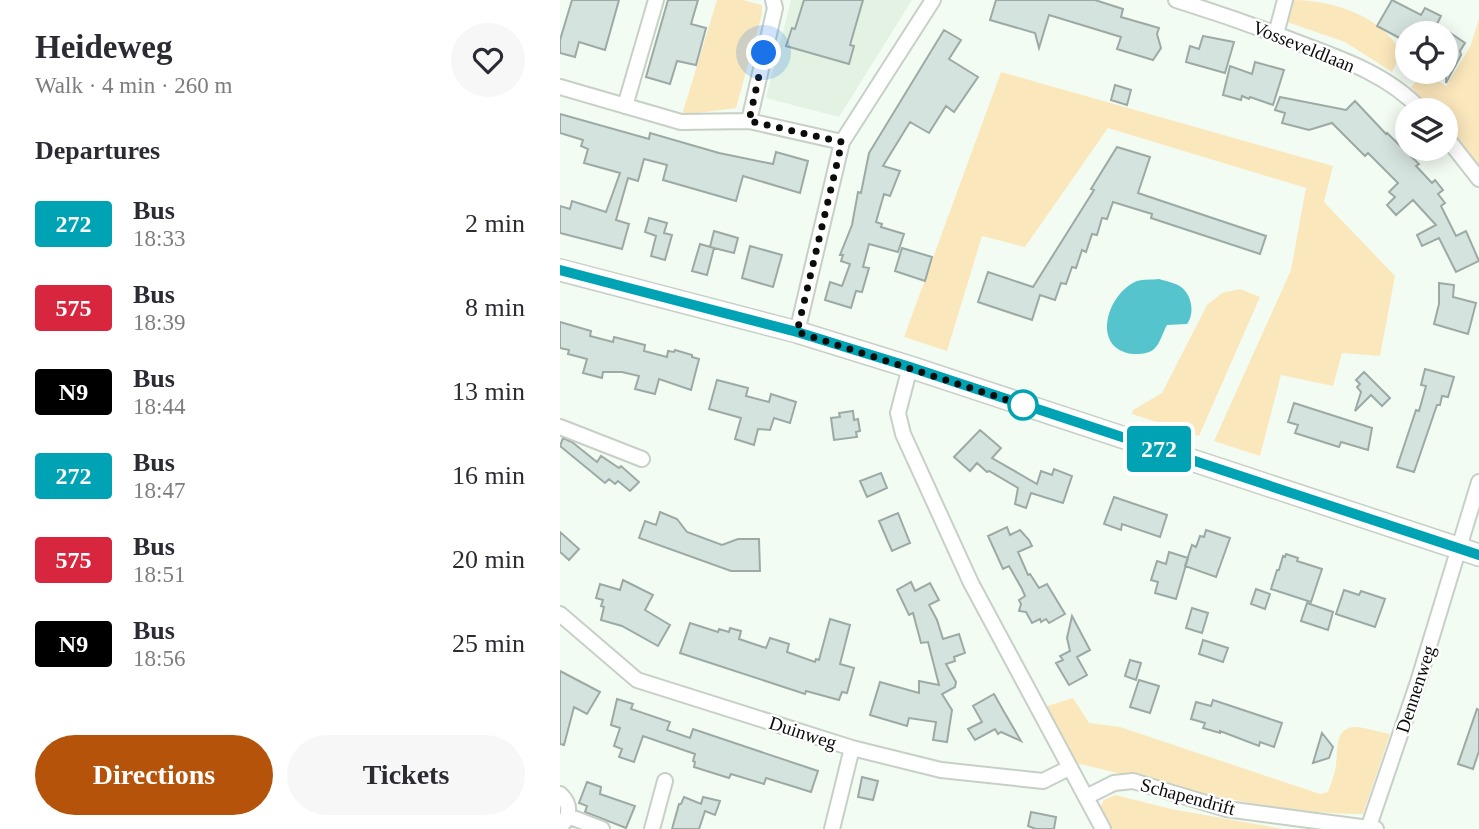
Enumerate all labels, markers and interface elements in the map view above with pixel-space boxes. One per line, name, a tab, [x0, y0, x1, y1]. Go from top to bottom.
street label: Vosseveldlaan	[1250, 16, 1358, 77]
map controls	[1395, 21, 1458, 161]
button: locate	[1395, 21, 1458, 84]
button: heart	[451, 23, 525, 97]
text: Heideweg	[35, 29, 172, 65]
your location	[746, 35, 781, 70]
text: Walk · 4 min · 260 m	[35, 73, 232, 98]
button: layers	[1395, 98, 1458, 161]
text: Departures	[35, 136, 160, 165]
text: Bus	[133, 196, 175, 225]
text: 2 min	[465, 209, 525, 238]
text: 272	[56, 211, 92, 237]
text: 18:33	[133, 226, 185, 251]
text: Bus	[133, 280, 175, 309]
text: 8 min	[465, 293, 525, 322]
text: 575	[56, 295, 92, 321]
text: 18:39	[133, 310, 185, 335]
text: Bus	[133, 364, 175, 393]
text: 13 min	[452, 377, 525, 406]
text: N9	[59, 379, 88, 405]
unlabelled marker	[1008, 390, 1038, 420]
text: 18:44	[133, 394, 185, 419]
line badge: 272	[1119, 426, 1199, 472]
text: 272	[1141, 436, 1177, 462]
text: Bus	[133, 448, 175, 477]
text: 16 min	[452, 461, 525, 490]
text: 272	[56, 463, 92, 489]
text: 18:47	[133, 478, 185, 503]
text: Bus	[133, 532, 175, 561]
text: 20 min	[452, 545, 525, 574]
text: 575	[56, 547, 92, 573]
text: 18:51	[133, 562, 185, 587]
text: Bus	[133, 616, 175, 645]
text: 25 min	[452, 629, 525, 658]
text: N9	[59, 631, 88, 657]
street label: Dennenweg	[1391, 642, 1440, 736]
text: 18:56	[133, 646, 185, 671]
street label: Duinweg	[766, 712, 840, 753]
button: Directions	[35, 735, 273, 815]
button: Tickets	[287, 735, 525, 815]
street label: Schapendrift	[1138, 774, 1238, 819]

